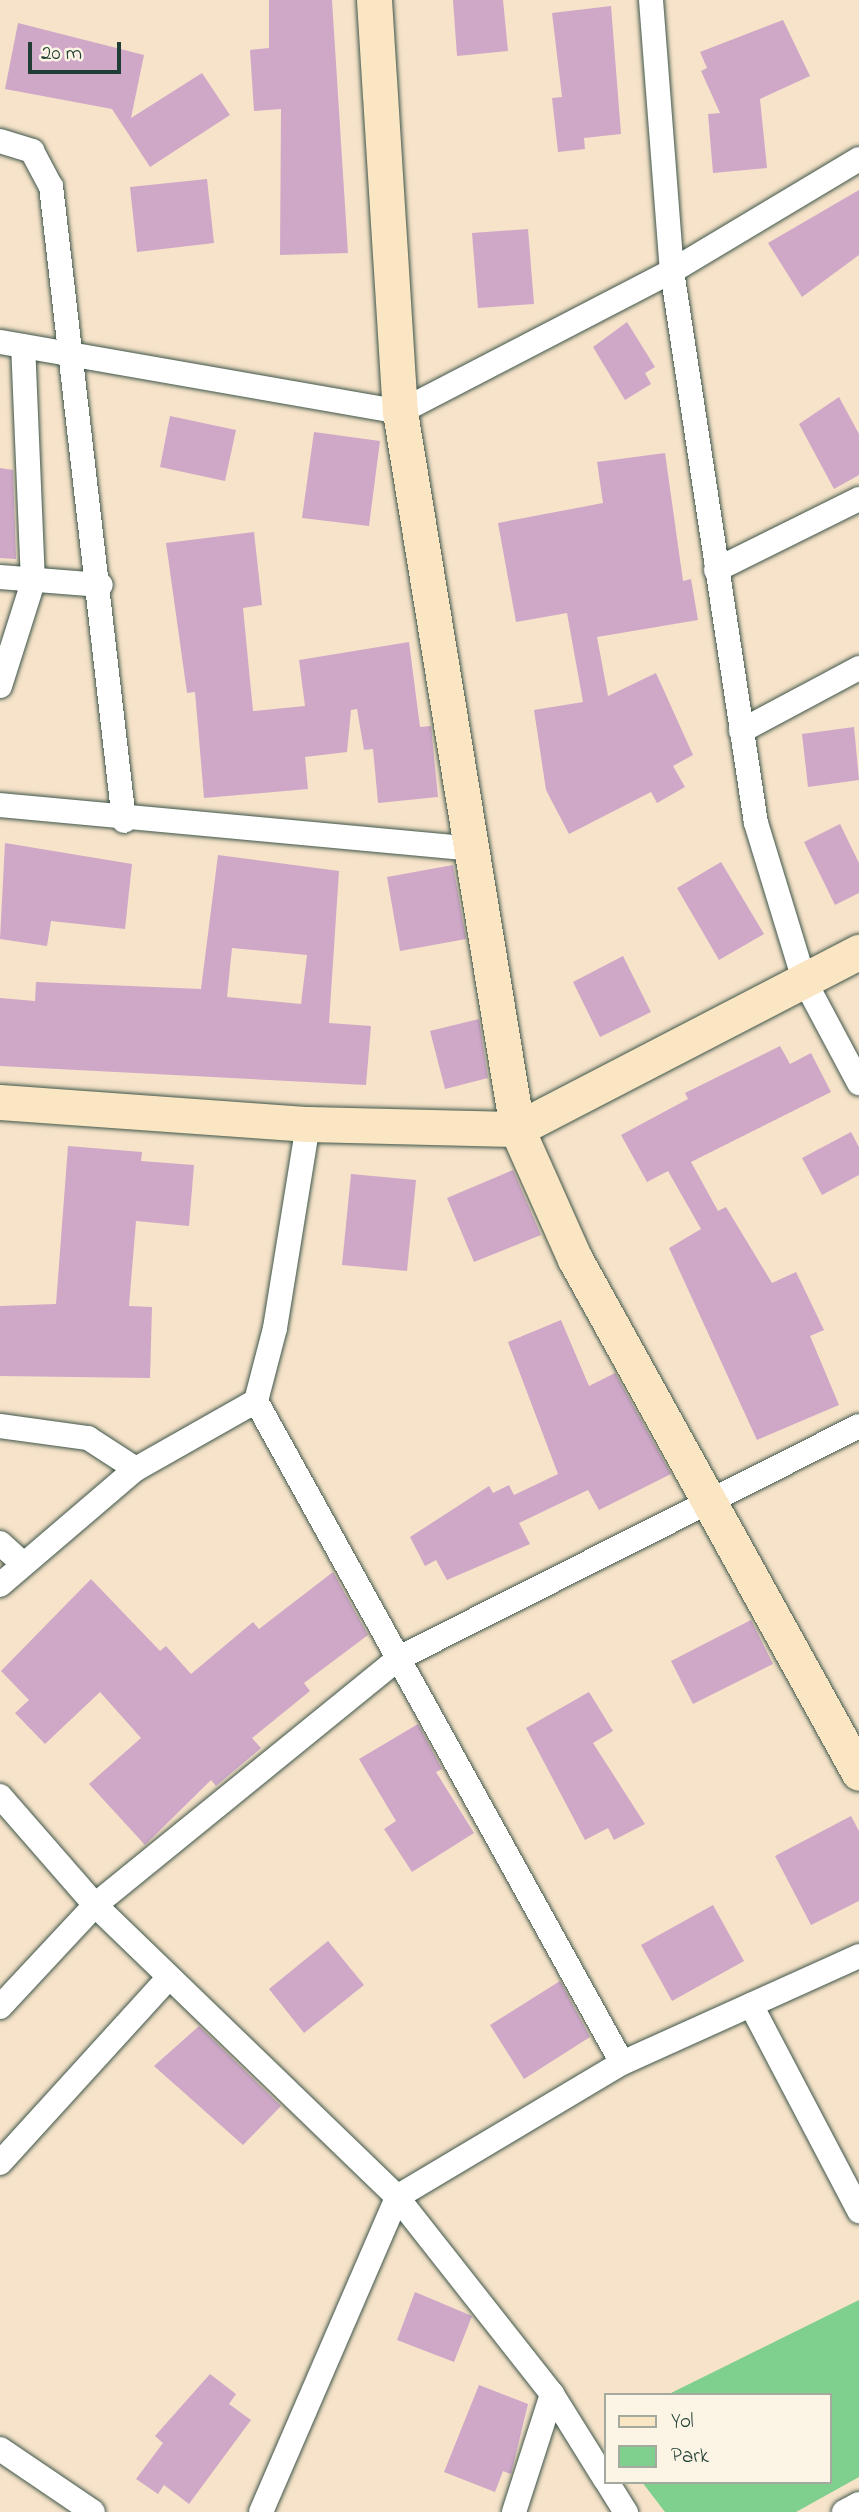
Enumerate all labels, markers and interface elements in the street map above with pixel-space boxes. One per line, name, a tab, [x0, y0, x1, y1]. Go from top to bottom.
scale bar	[32, 28, 124, 72]
text: 20 m	[41, 39, 82, 69]
legend	[604, 2393, 831, 2484]
text: Yol	[671, 2407, 694, 2437]
text: Park	[671, 2442, 709, 2472]

